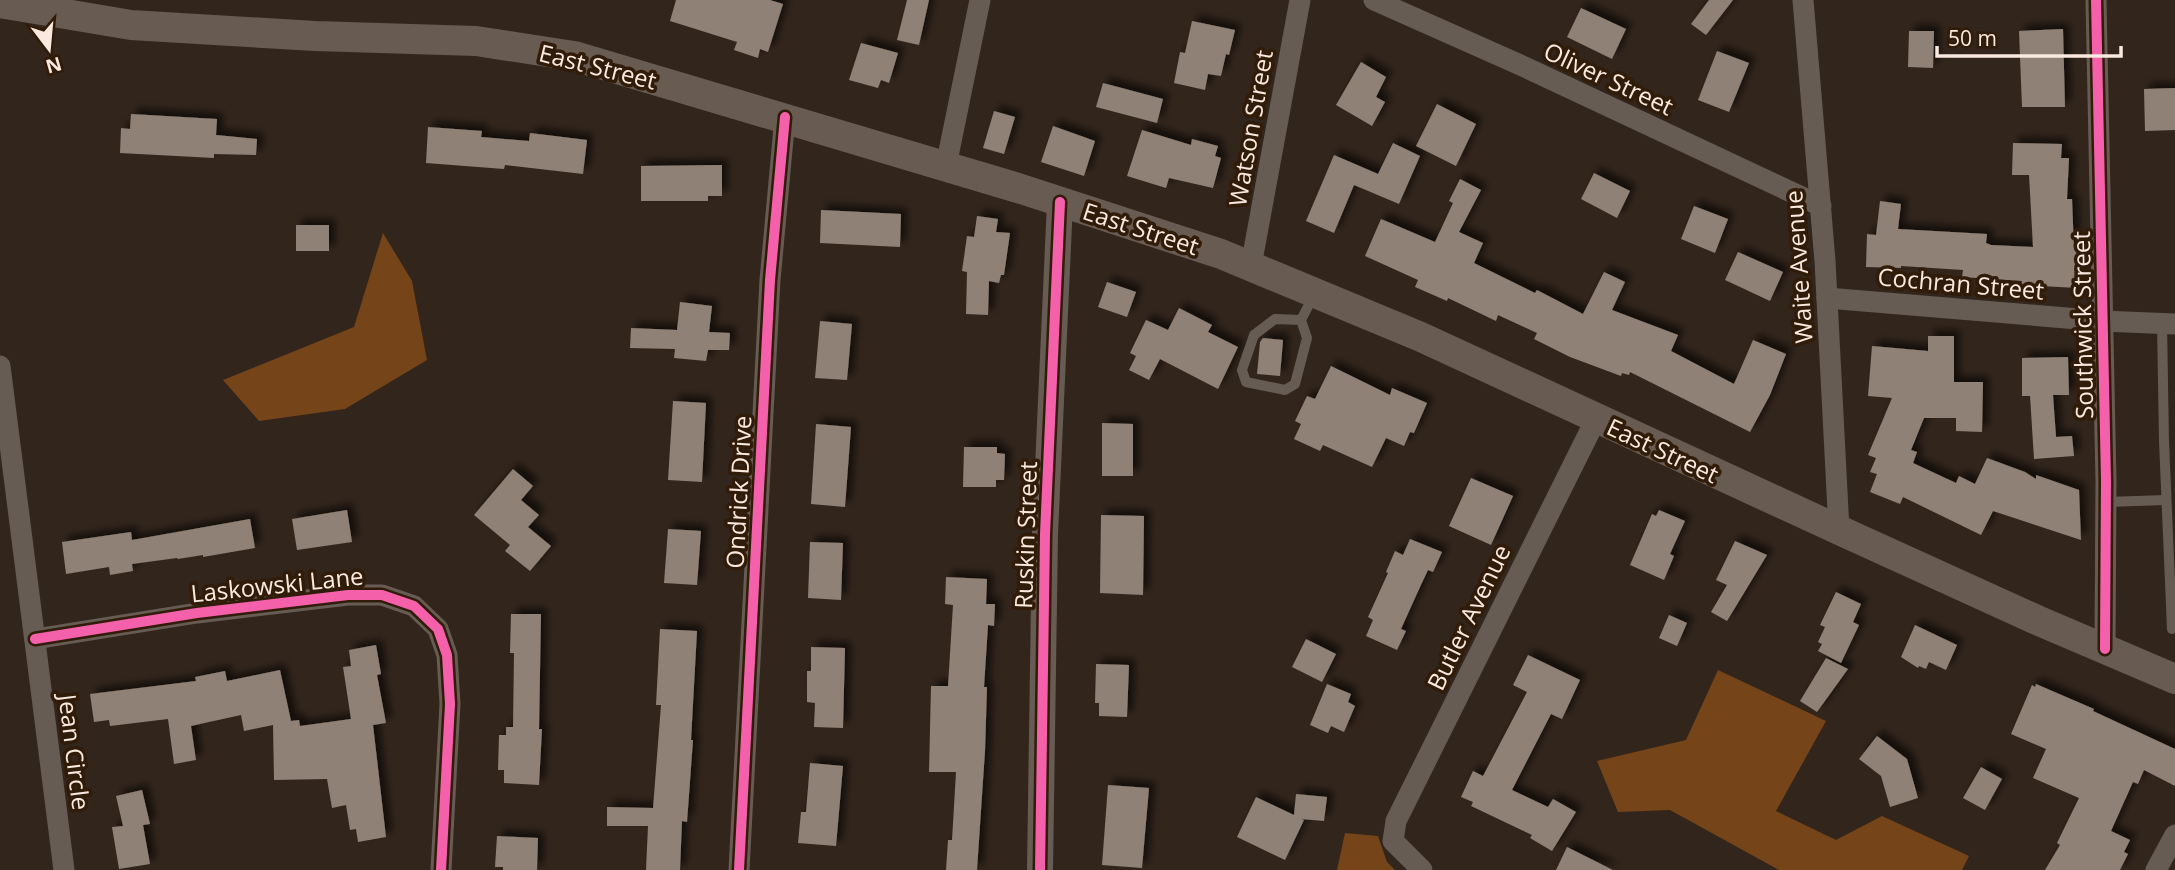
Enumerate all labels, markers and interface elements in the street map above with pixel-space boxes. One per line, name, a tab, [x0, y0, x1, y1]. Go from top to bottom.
north arrow	[14, 14, 84, 84]
scale bar	[1937, 14, 2121, 58]
text: 50 m	[1948, 24, 1997, 52]
street label: Oliver Street	[1539, 34, 1679, 122]
street label: East Street	[536, 35, 660, 97]
street label: Watson Street	[1220, 47, 1280, 209]
text: N	[43, 51, 65, 80]
street label: Waite Avenue	[1776, 189, 1820, 345]
street label: East Street	[1079, 194, 1203, 262]
street label: Southwick Street	[2064, 231, 2100, 419]
street label: Cochran Street	[1876, 259, 2046, 307]
street label: East Street	[1602, 410, 1724, 490]
street label: Ondrick Drive	[718, 415, 758, 569]
street label: Ruskin Street	[1006, 461, 1044, 609]
street label: Butler Avenue	[1419, 539, 1517, 695]
street label: Laskowski Lane	[189, 559, 365, 609]
street label: Jean Circle	[51, 690, 98, 812]

